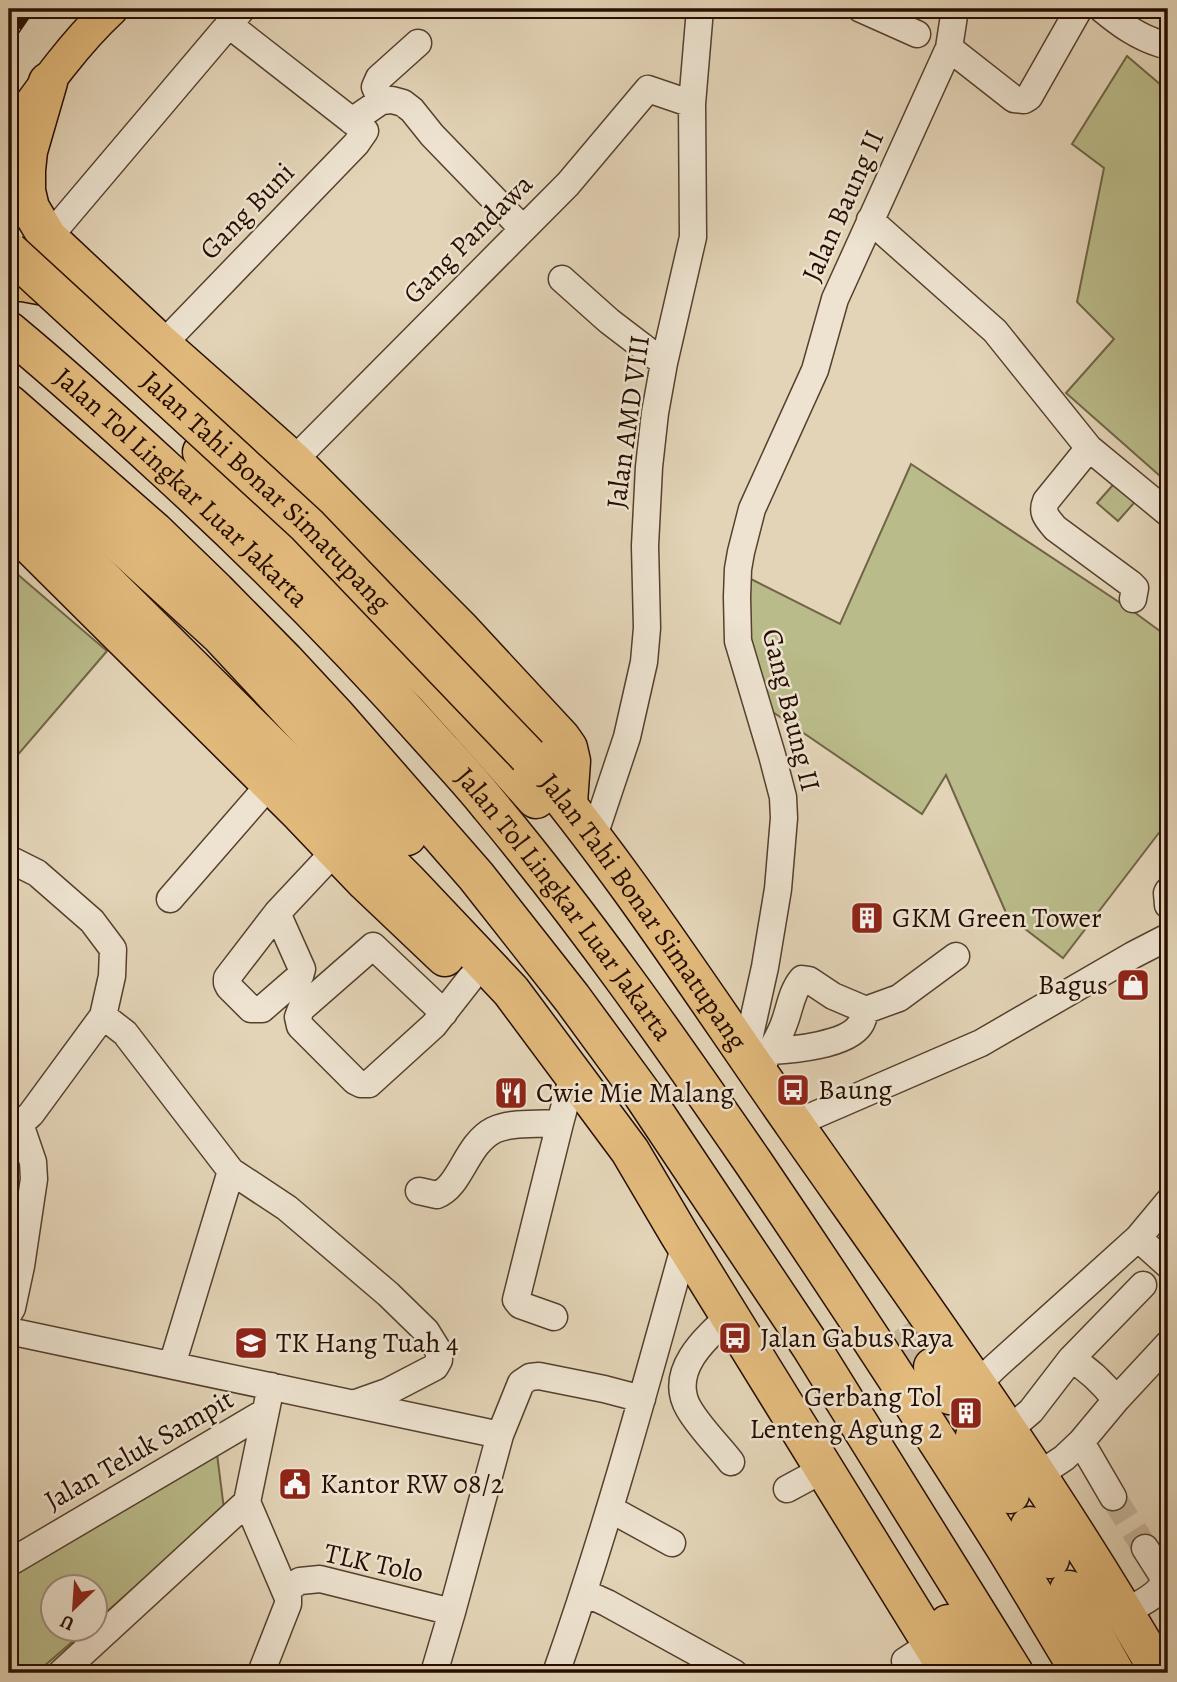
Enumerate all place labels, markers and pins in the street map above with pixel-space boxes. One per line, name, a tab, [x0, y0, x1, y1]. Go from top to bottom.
building icon: GKM Green Tower	[848, 899, 886, 937]
place label: GKM Green Tower	[892, 899, 1102, 937]
place label: Bagus	[1038, 966, 1108, 1004]
shop icon: Bagus	[1114, 966, 1152, 1004]
bus stop icon: Baung	[774, 1071, 812, 1109]
place label: Baung	[818, 1071, 892, 1109]
restaurant icon: Cwie Mie Malang	[492, 1074, 530, 1112]
place label: Cwie Mie Malang	[536, 1074, 734, 1112]
bus stop icon: Jalan Gabus Raya	[716, 1319, 754, 1357]
place label: Jalan Gabus Raya	[760, 1319, 954, 1357]
school or university icon: TK Hang Tuah 4	[232, 1324, 270, 1362]
place label: TK Hang Tuah 4	[276, 1324, 459, 1362]
place label: Gerbang Tol Lenteng Agung 2	[749, 1378, 942, 1448]
building icon: Gerbang Tol Lenteng Agung 2	[947, 1394, 985, 1432]
public building icon: Kantor RW 08/2	[276, 1465, 314, 1503]
place label: Kantor RW 08/2	[320, 1465, 504, 1503]

